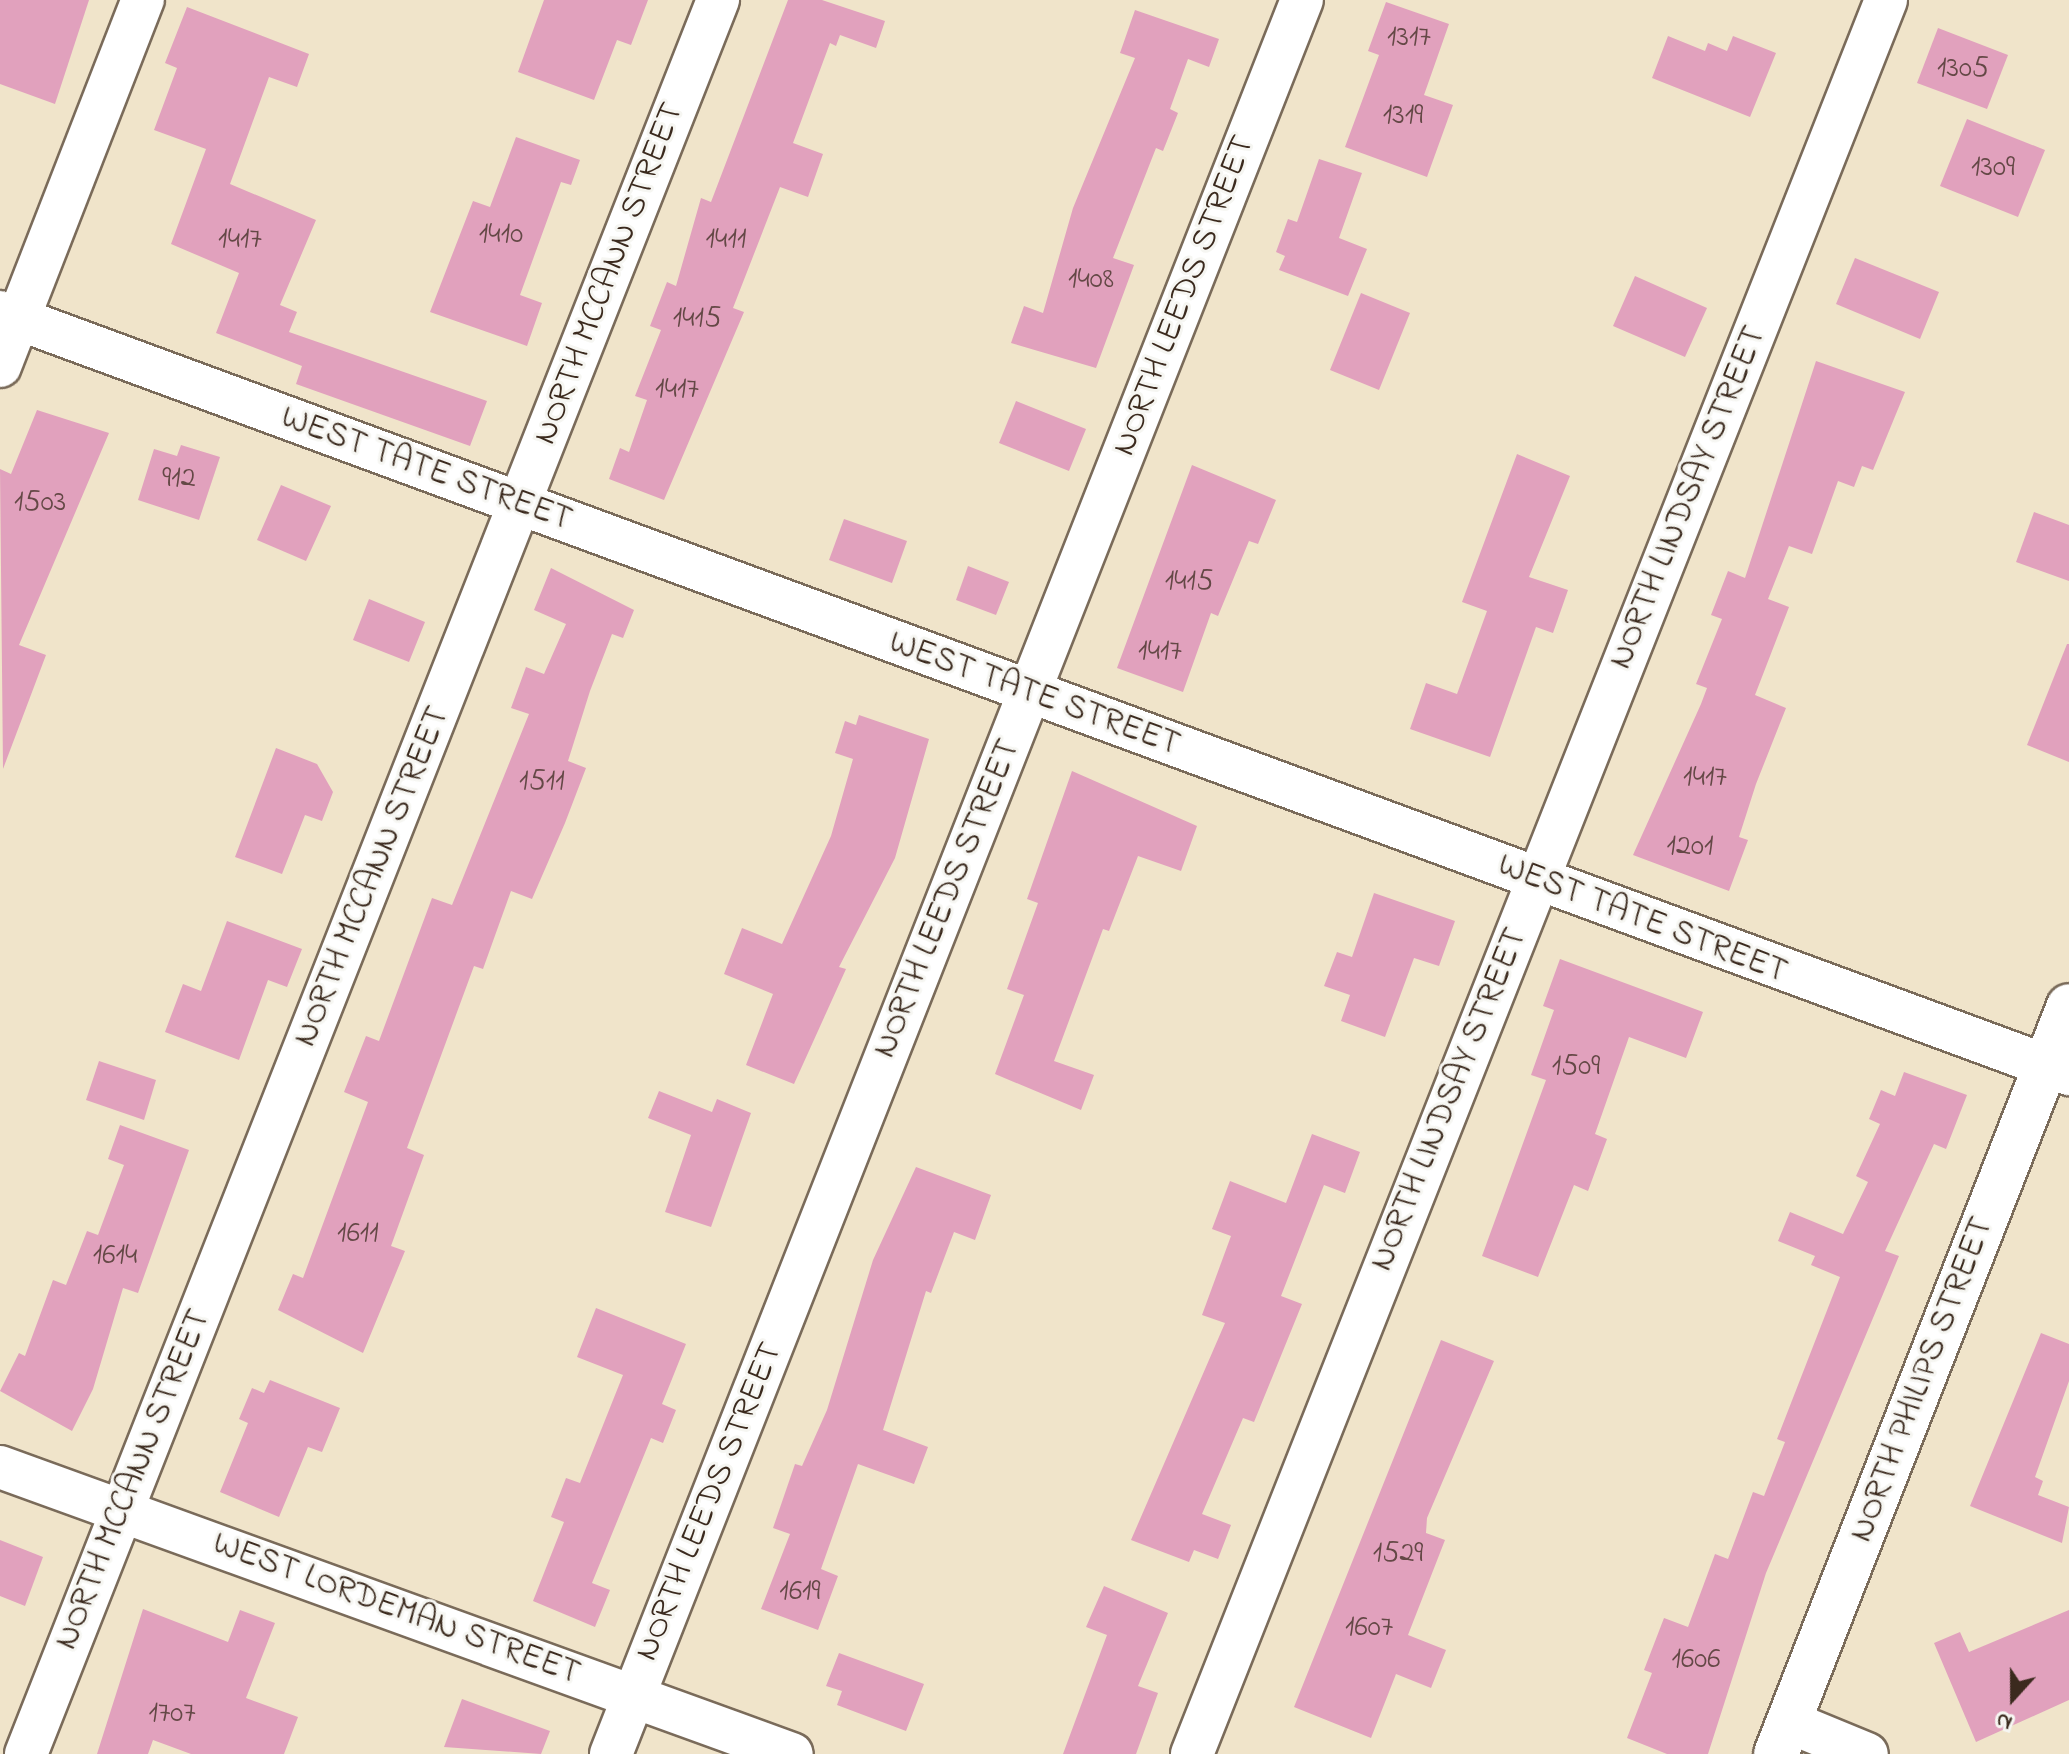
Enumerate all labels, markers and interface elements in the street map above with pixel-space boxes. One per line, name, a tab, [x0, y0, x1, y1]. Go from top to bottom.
house number: 1317	[1387, 20, 1431, 56]
house number: 1305	[1937, 51, 1989, 87]
street label: NORTH MCCANN STREET	[526, 97, 694, 451]
house number: 1319	[1383, 98, 1423, 134]
street label: NORTH LEEDS STREET	[1105, 130, 1265, 462]
house number: 1309	[1971, 150, 2015, 186]
house number: 1410	[479, 217, 523, 253]
house number: 1417	[218, 222, 262, 258]
house number: 1411	[706, 222, 746, 258]
house number: 1408	[1068, 262, 1114, 298]
house number: 1415	[673, 301, 721, 337]
street label: NORTH LINDSAY STREET	[1602, 321, 1776, 675]
house number: 1417	[655, 372, 699, 408]
street label: WEST TATE STREET	[275, 398, 577, 542]
house number: 912	[162, 461, 196, 497]
house number: 1503	[14, 485, 66, 521]
house number: 1415	[1165, 564, 1213, 600]
street label: WEST TATE STREET	[883, 623, 1185, 767]
house number: 1417	[1138, 634, 1182, 670]
street label: NORTH MCCANN STREET	[286, 701, 460, 1053]
street label: NORTH LEEDS STREET	[865, 734, 1031, 1064]
house number: 1417	[1683, 760, 1727, 796]
house number: 1511	[519, 764, 565, 800]
house number: 1201	[1667, 829, 1713, 865]
street label: WEST TATE STREET	[1492, 846, 1792, 994]
street label: NORTH LINDSAY STREET	[1363, 923, 1537, 1277]
house number: 1509	[1552, 1049, 1600, 1085]
street label: NORTH PHILIPS STREET	[1842, 1212, 2004, 1548]
house number: 1611	[337, 1216, 379, 1252]
house number: 1614	[93, 1238, 137, 1274]
street label: NORTH MCCANN STREET	[47, 1304, 221, 1656]
street label: NORTH LEEDS STREET	[627, 1337, 793, 1667]
street label: WEST LORDEMAN STREET	[207, 1525, 585, 1695]
house number: 1529	[1373, 1536, 1423, 1572]
house number: 1619	[779, 1574, 821, 1610]
house number: 1607	[1345, 1610, 1393, 1646]
house number: 1606	[1672, 1642, 1720, 1678]
north arrow	[1973, 1658, 2053, 1738]
house number: 1707	[148, 1696, 196, 1732]
text: N	[1992, 1703, 2017, 1738]

